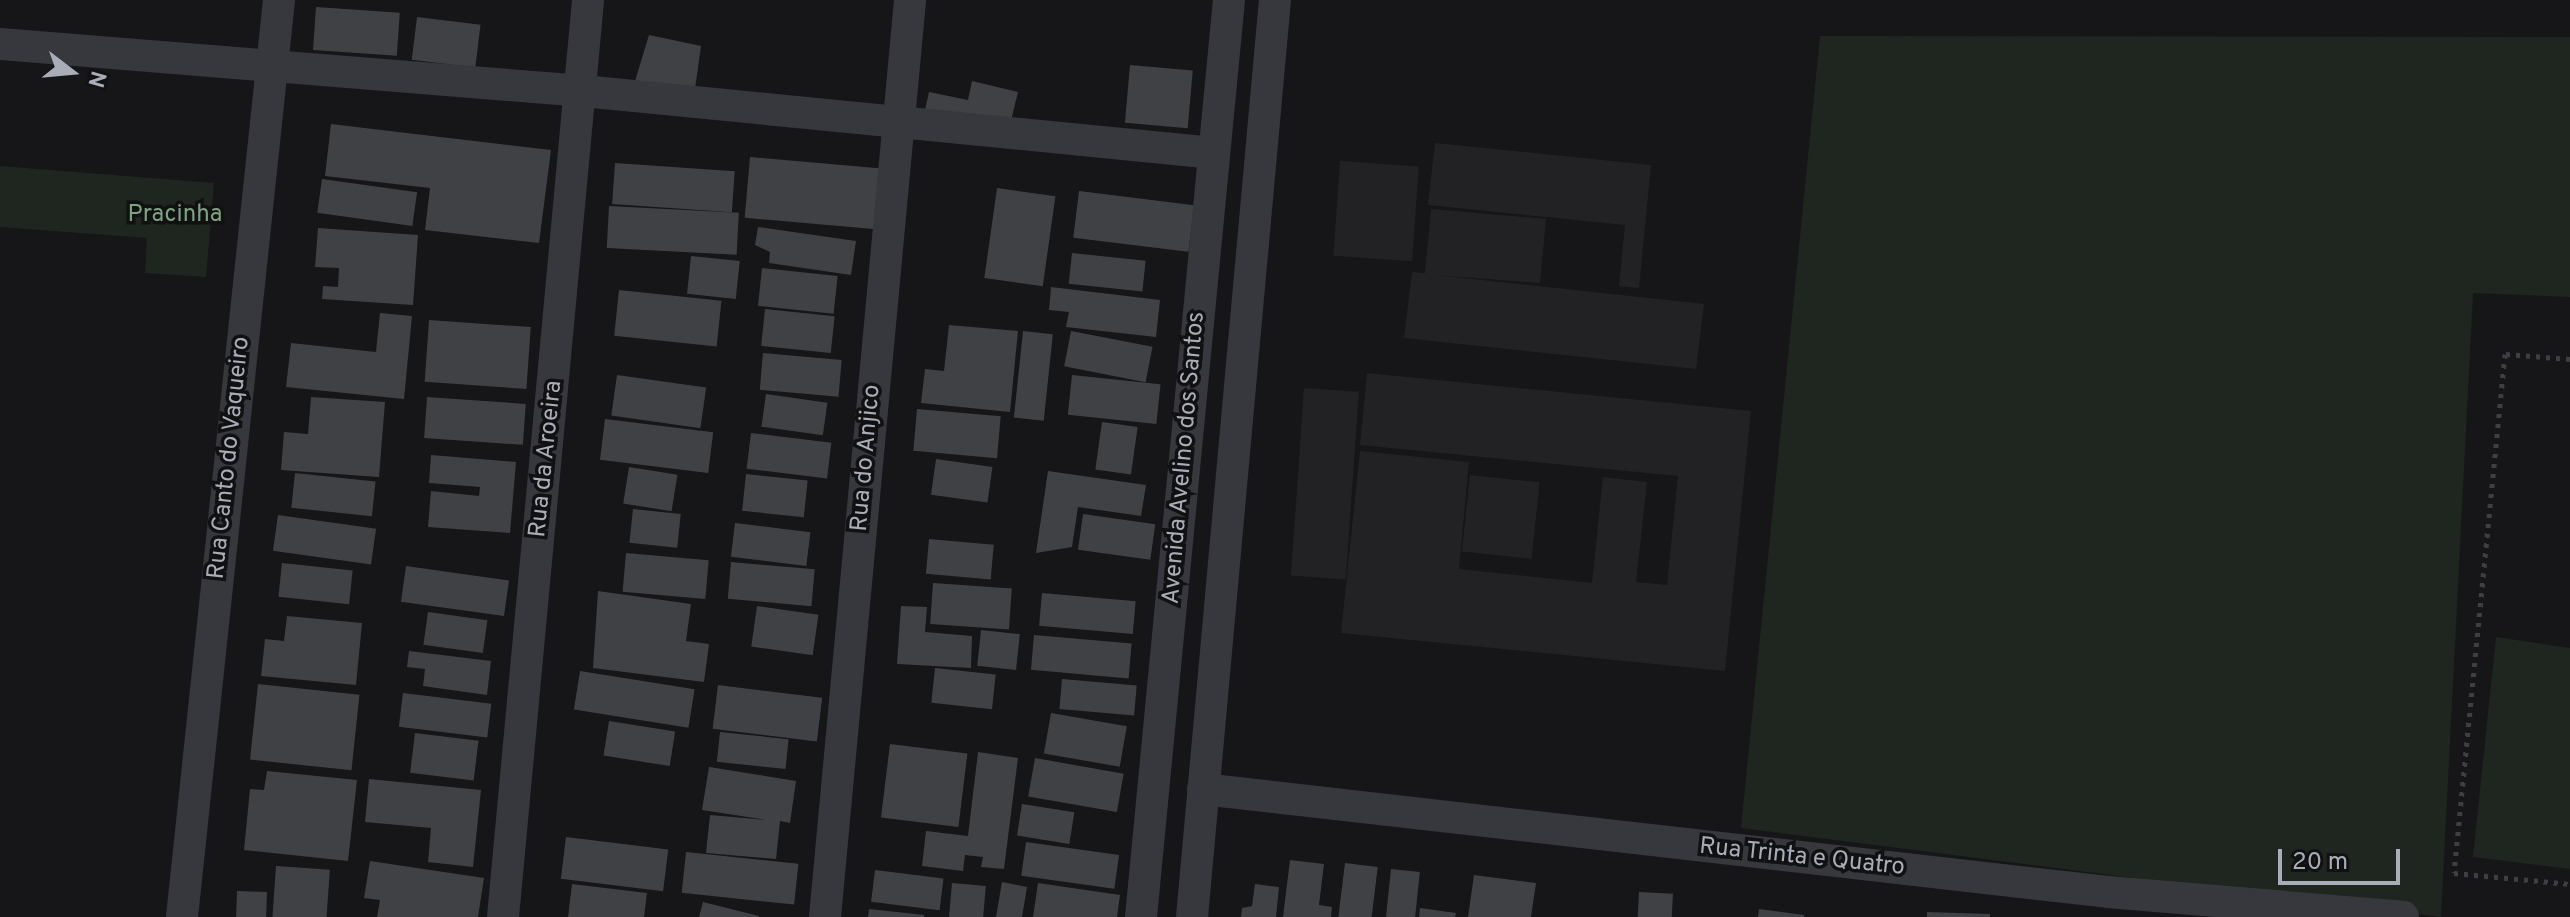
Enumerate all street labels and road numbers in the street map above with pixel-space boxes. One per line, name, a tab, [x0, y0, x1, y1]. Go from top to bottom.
street label: Avenida Avelino dos Santos	[1158, 310, 1212, 606]
street label: Rua Canto do Vaqueiro	[203, 335, 257, 581]
street label: Rua da Aroeira	[524, 379, 570, 539]
street label: Rua do Anjico	[846, 383, 888, 533]
street label: Rua Trinta e Quatro	[1697, 833, 1907, 883]

